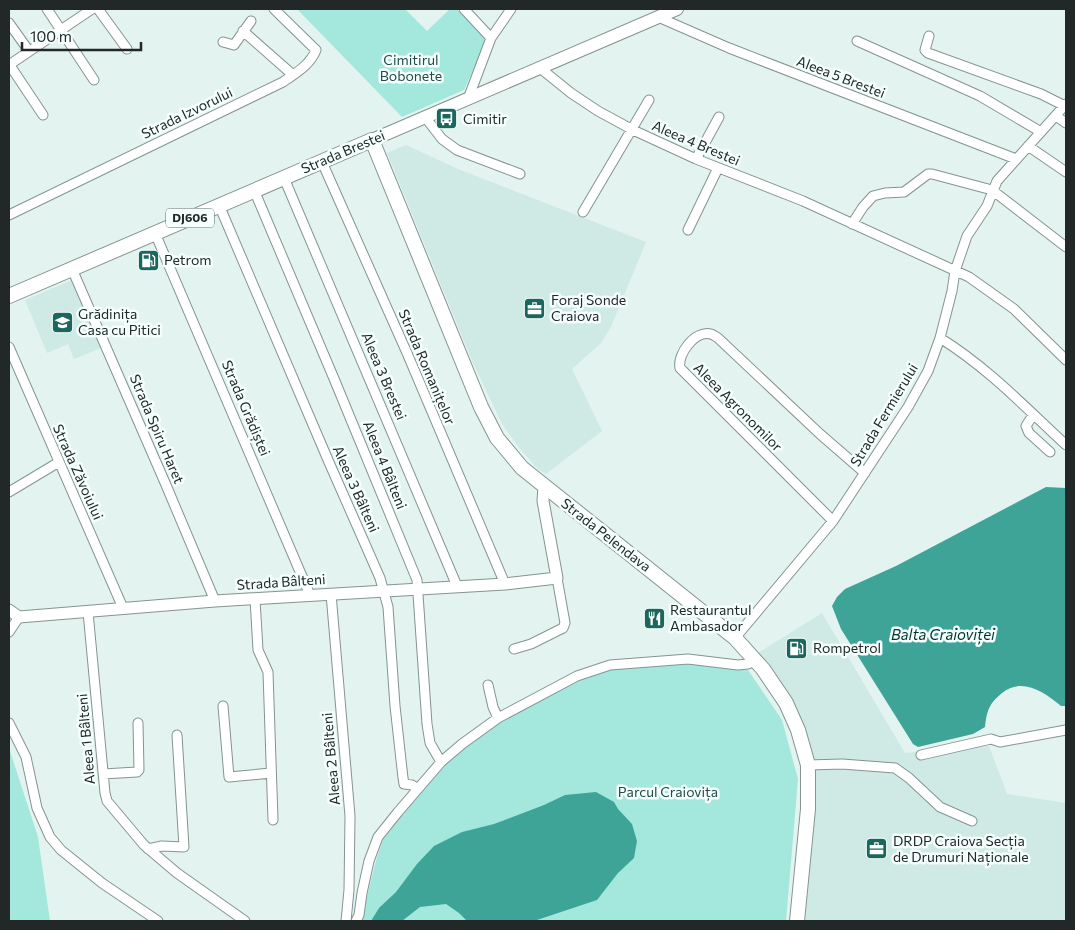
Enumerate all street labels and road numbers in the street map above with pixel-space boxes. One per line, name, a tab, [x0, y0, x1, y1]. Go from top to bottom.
street label: Aleea 5 Brestei	[795, 52, 888, 101]
street label: Strada Izvorului	[138, 83, 235, 142]
street label: Aleea 4 Brestei	[650, 116, 743, 169]
street label: Strada Brestei	[298, 126, 387, 177]
road number: DJ606	[166, 208, 214, 228]
street label: Strada Romanițelor	[395, 307, 460, 428]
street label: Aleea 3 Brestei	[358, 330, 411, 422]
street label: Strada Grădiștei	[218, 357, 274, 459]
street label: Aleea Agronomilor	[690, 359, 786, 455]
street label: Strada Fermierului	[846, 360, 921, 469]
street label: Strada Spiru Haret	[127, 372, 188, 486]
street label: Aleea 4 Bâlteni	[360, 418, 411, 511]
street label: Strada Zăvoiului	[50, 421, 107, 522]
street label: Aleea 3 Bâlteni	[330, 443, 383, 535]
street label: Strada Pelendava	[558, 494, 655, 575]
street label: Strada Bâlteni	[236, 570, 326, 593]
street label: Aleea 1 Bâlteni	[73, 693, 98, 785]
street label: Aleea 2 Bâlteni	[318, 712, 343, 806]

